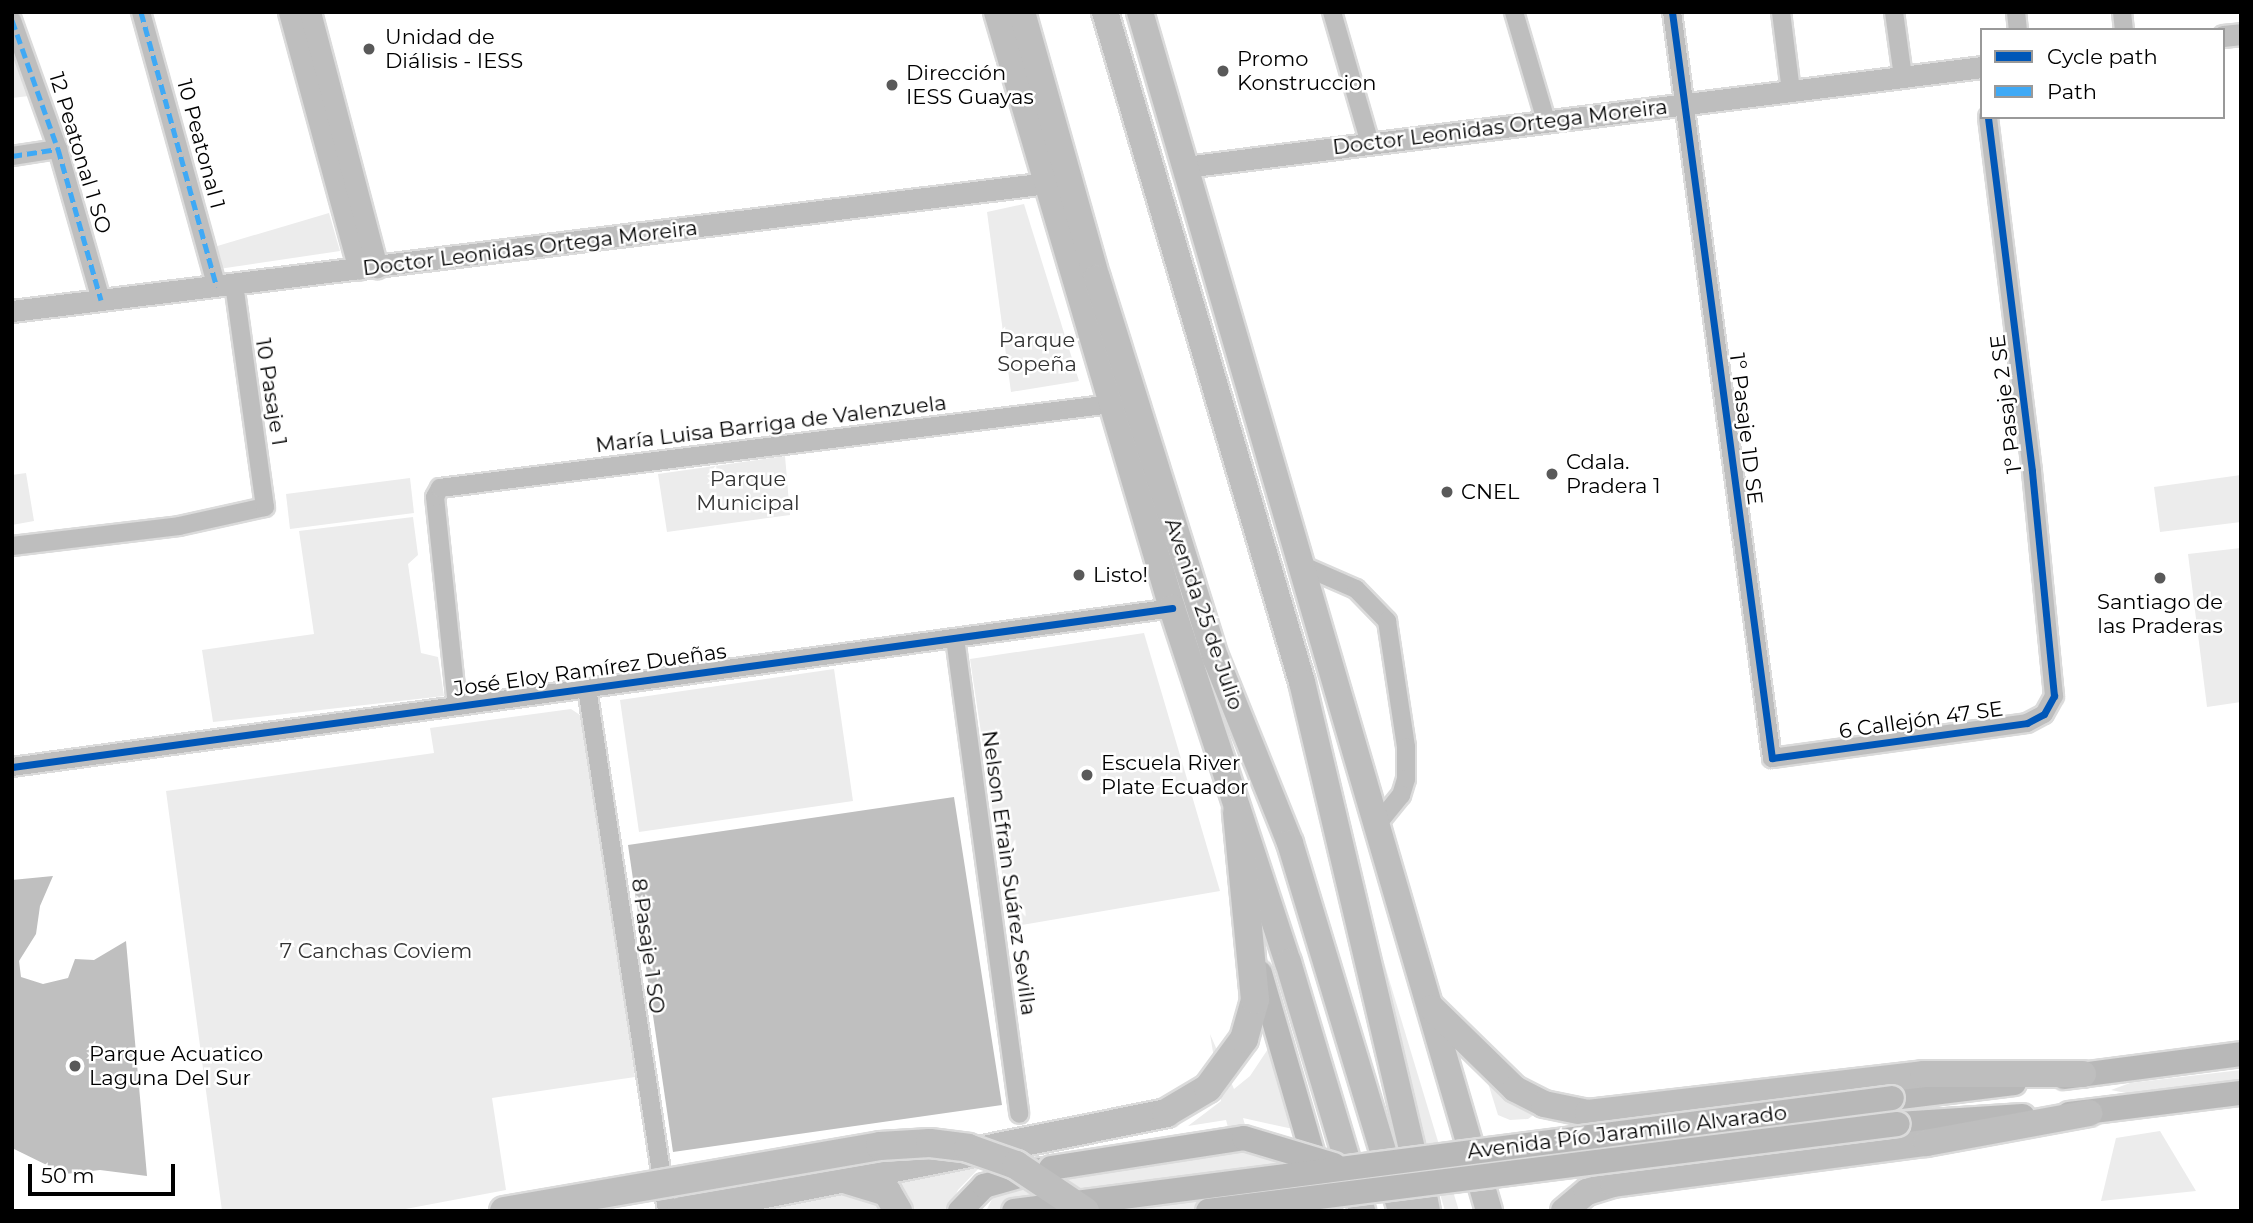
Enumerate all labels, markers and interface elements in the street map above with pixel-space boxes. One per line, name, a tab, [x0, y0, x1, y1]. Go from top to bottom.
place label: Unidad de Diálisis - IESS	[385, 24, 523, 74]
legend	[1980, 28, 2225, 119]
marker: Unidad de Diálisis - IESS	[359, 39, 379, 59]
text: Cycle path	[2047, 44, 2158, 69]
place label: Promo Konstruccion	[1237, 46, 1376, 96]
place label: Dirección IESS Guayas	[906, 60, 1034, 110]
marker: Promo Konstruccion	[1215, 63, 1231, 79]
street label: 12 Peatonal 1 SO	[44, 69, 116, 237]
street label: 10 Peatonal 1	[172, 76, 230, 212]
marker: Dirección IESS Guayas	[884, 77, 900, 93]
text: Path	[2047, 79, 2097, 104]
street label: Doctor Leonidas Ortega Moreira	[1331, 94, 1669, 160]
street label: Doctor Leonidas Ortega Moreira	[361, 215, 699, 281]
park label: Parque Sopeña	[997, 327, 1077, 377]
street label: 1º Pasaje 2 SE	[1985, 333, 2027, 475]
street label: 10 Pasaje 1	[250, 337, 292, 447]
street label: 1º Pasaje 1D SE	[1724, 352, 1768, 506]
street label: María Luisa Barriga de Valenzuela	[594, 390, 948, 458]
place label: Cdala. Pradera 1	[1566, 449, 1661, 499]
park label: Parque Municipal	[696, 466, 800, 516]
marker: Cdala. Pradera 1	[1544, 466, 1560, 482]
place label: CNEL	[1461, 479, 1519, 505]
marker: CNEL	[1439, 484, 1455, 500]
street label: Avenida 25 de Julio	[1159, 515, 1249, 713]
place label: Listo!	[1093, 562, 1148, 588]
marker: Listo!	[1071, 567, 1087, 583]
marker: Santiago de las Praderas	[2152, 570, 2168, 586]
place label: Santiago de las Praderas	[2097, 589, 2223, 639]
street label: José Eloy Ramírez Dueñas	[452, 638, 728, 702]
street label: 6 Callejón 47 SE	[1837, 696, 2005, 744]
street label: Nelson Efraìn Suárez Sevilla	[977, 729, 1041, 1017]
place label: Escuela River Plate Ecuador	[1101, 750, 1248, 800]
marker: Escuela River Plate Ecuador	[1079, 767, 1095, 783]
street label: 8 Pasaje 1 SO	[626, 877, 670, 1015]
park label: 7 Canchas Coviem	[280, 938, 472, 964]
place label: Parque Acuatico Laguna Del Sur	[89, 1041, 263, 1091]
marker: Parque Acuatico Laguna Del Sur	[67, 1058, 83, 1074]
street label: Avenida Pío Jaramillo Alvarado	[1466, 1100, 1788, 1164]
scale bar	[32, 1150, 178, 1194]
text: 50 m	[41, 1163, 95, 1188]

